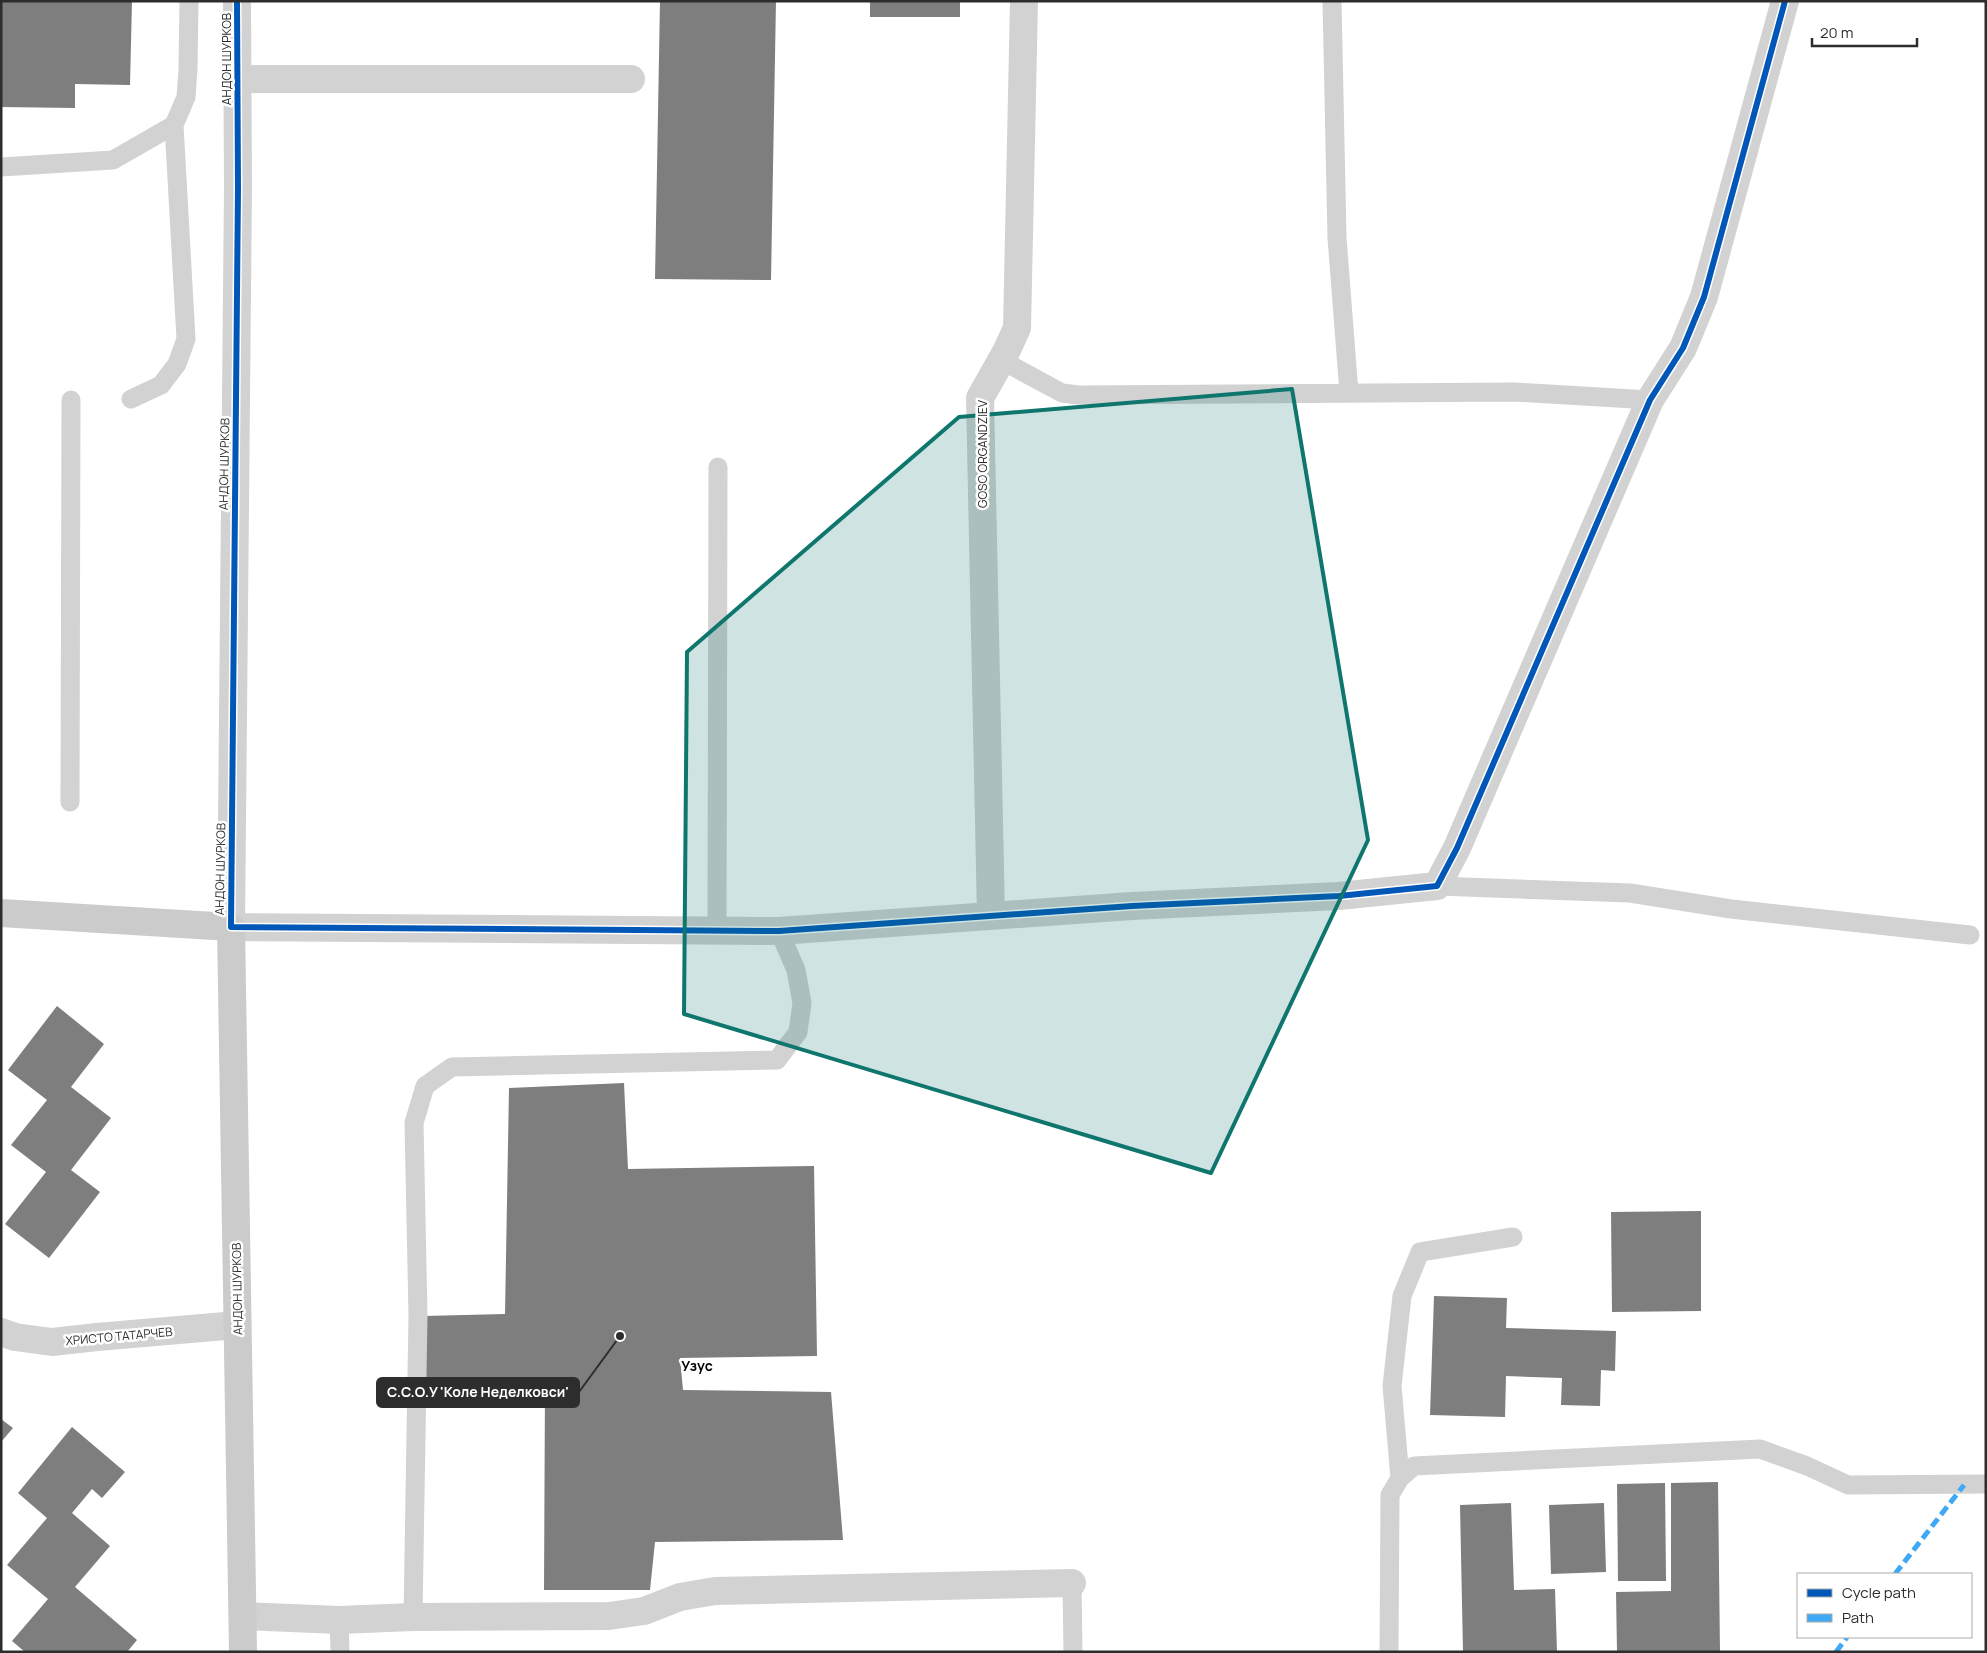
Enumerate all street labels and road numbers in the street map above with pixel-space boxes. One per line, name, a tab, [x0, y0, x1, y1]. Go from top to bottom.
street label: АНДОН ШУРКОВ	[218, 13, 235, 105]
street label: GOSO ORGANDZIEV	[974, 399, 991, 508]
street label: АНДОН ШУРКОВ	[215, 418, 233, 510]
street label: АНДОН ШУРКОВ	[211, 823, 229, 915]
street label: АНДОН ШУРКОВ	[228, 1243, 246, 1335]
street label: ХРИСТО ТАТАРЧЕВ	[65, 1323, 173, 1349]

